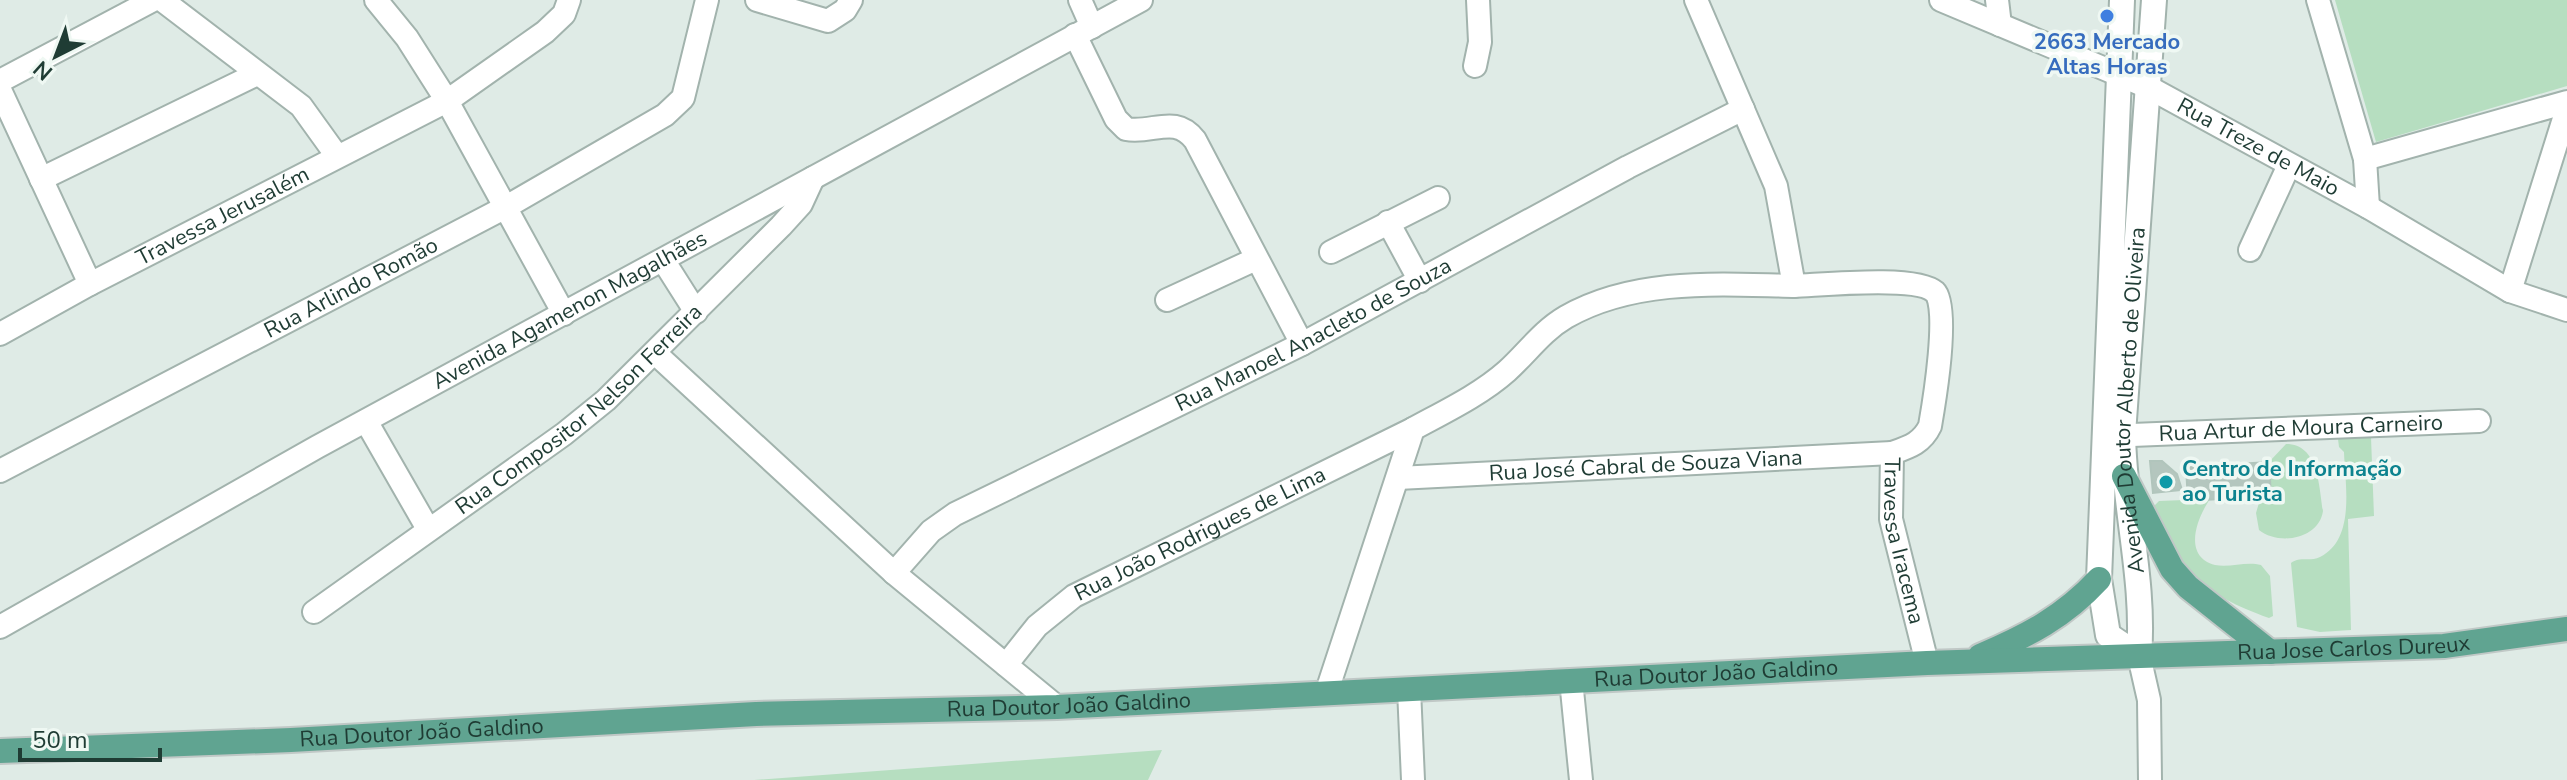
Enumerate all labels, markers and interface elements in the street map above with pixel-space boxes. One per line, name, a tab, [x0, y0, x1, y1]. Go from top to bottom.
marker: 2663 Mercado Altas Horas	[2098, 7, 2116, 25]
north arrow	[16, 16, 96, 96]
place label: 2663 Mercado Altas Horas	[2034, 27, 2180, 82]
text: N	[27, 53, 59, 87]
street label: Rua Treze de Maio	[2172, 91, 2345, 204]
street label: Travessa Jerusalém	[131, 159, 314, 273]
street label: Avenida Agamenon Magalhães	[427, 223, 712, 397]
street label: Avenida Doutor Alberto de Oliveira	[2108, 226, 2153, 575]
street label: Rua Arlindo Romão	[259, 230, 443, 346]
street label: Rua Manoel Anacleto de Souza	[1170, 251, 1457, 419]
street label: Rua Compositor Nelson Ferreira	[449, 298, 709, 522]
street label: Rua Artur de Moura Carneiro	[2158, 407, 2444, 449]
street label: Rua José Cabral de Souza Viana	[1488, 443, 1803, 488]
place label: Centro de Informação ao Turista	[2182, 454, 2402, 509]
street label: Travessa Iracema	[1876, 457, 1932, 627]
street label: Rua João Rodrigues de Lima	[1069, 459, 1331, 609]
marker: Centro de Informação ao Turista	[2157, 473, 2175, 491]
street label: Rua Jose Carlos Dureux	[2237, 628, 2472, 668]
street label: Rua Doutor João Galdino	[1593, 653, 1839, 695]
street label: Rua Doutor João Galdino	[946, 685, 1192, 725]
street label: Rua Doutor João Galdino	[299, 711, 544, 754]
scale bar	[20, 712, 160, 762]
text: 50 m	[32, 724, 88, 756]

